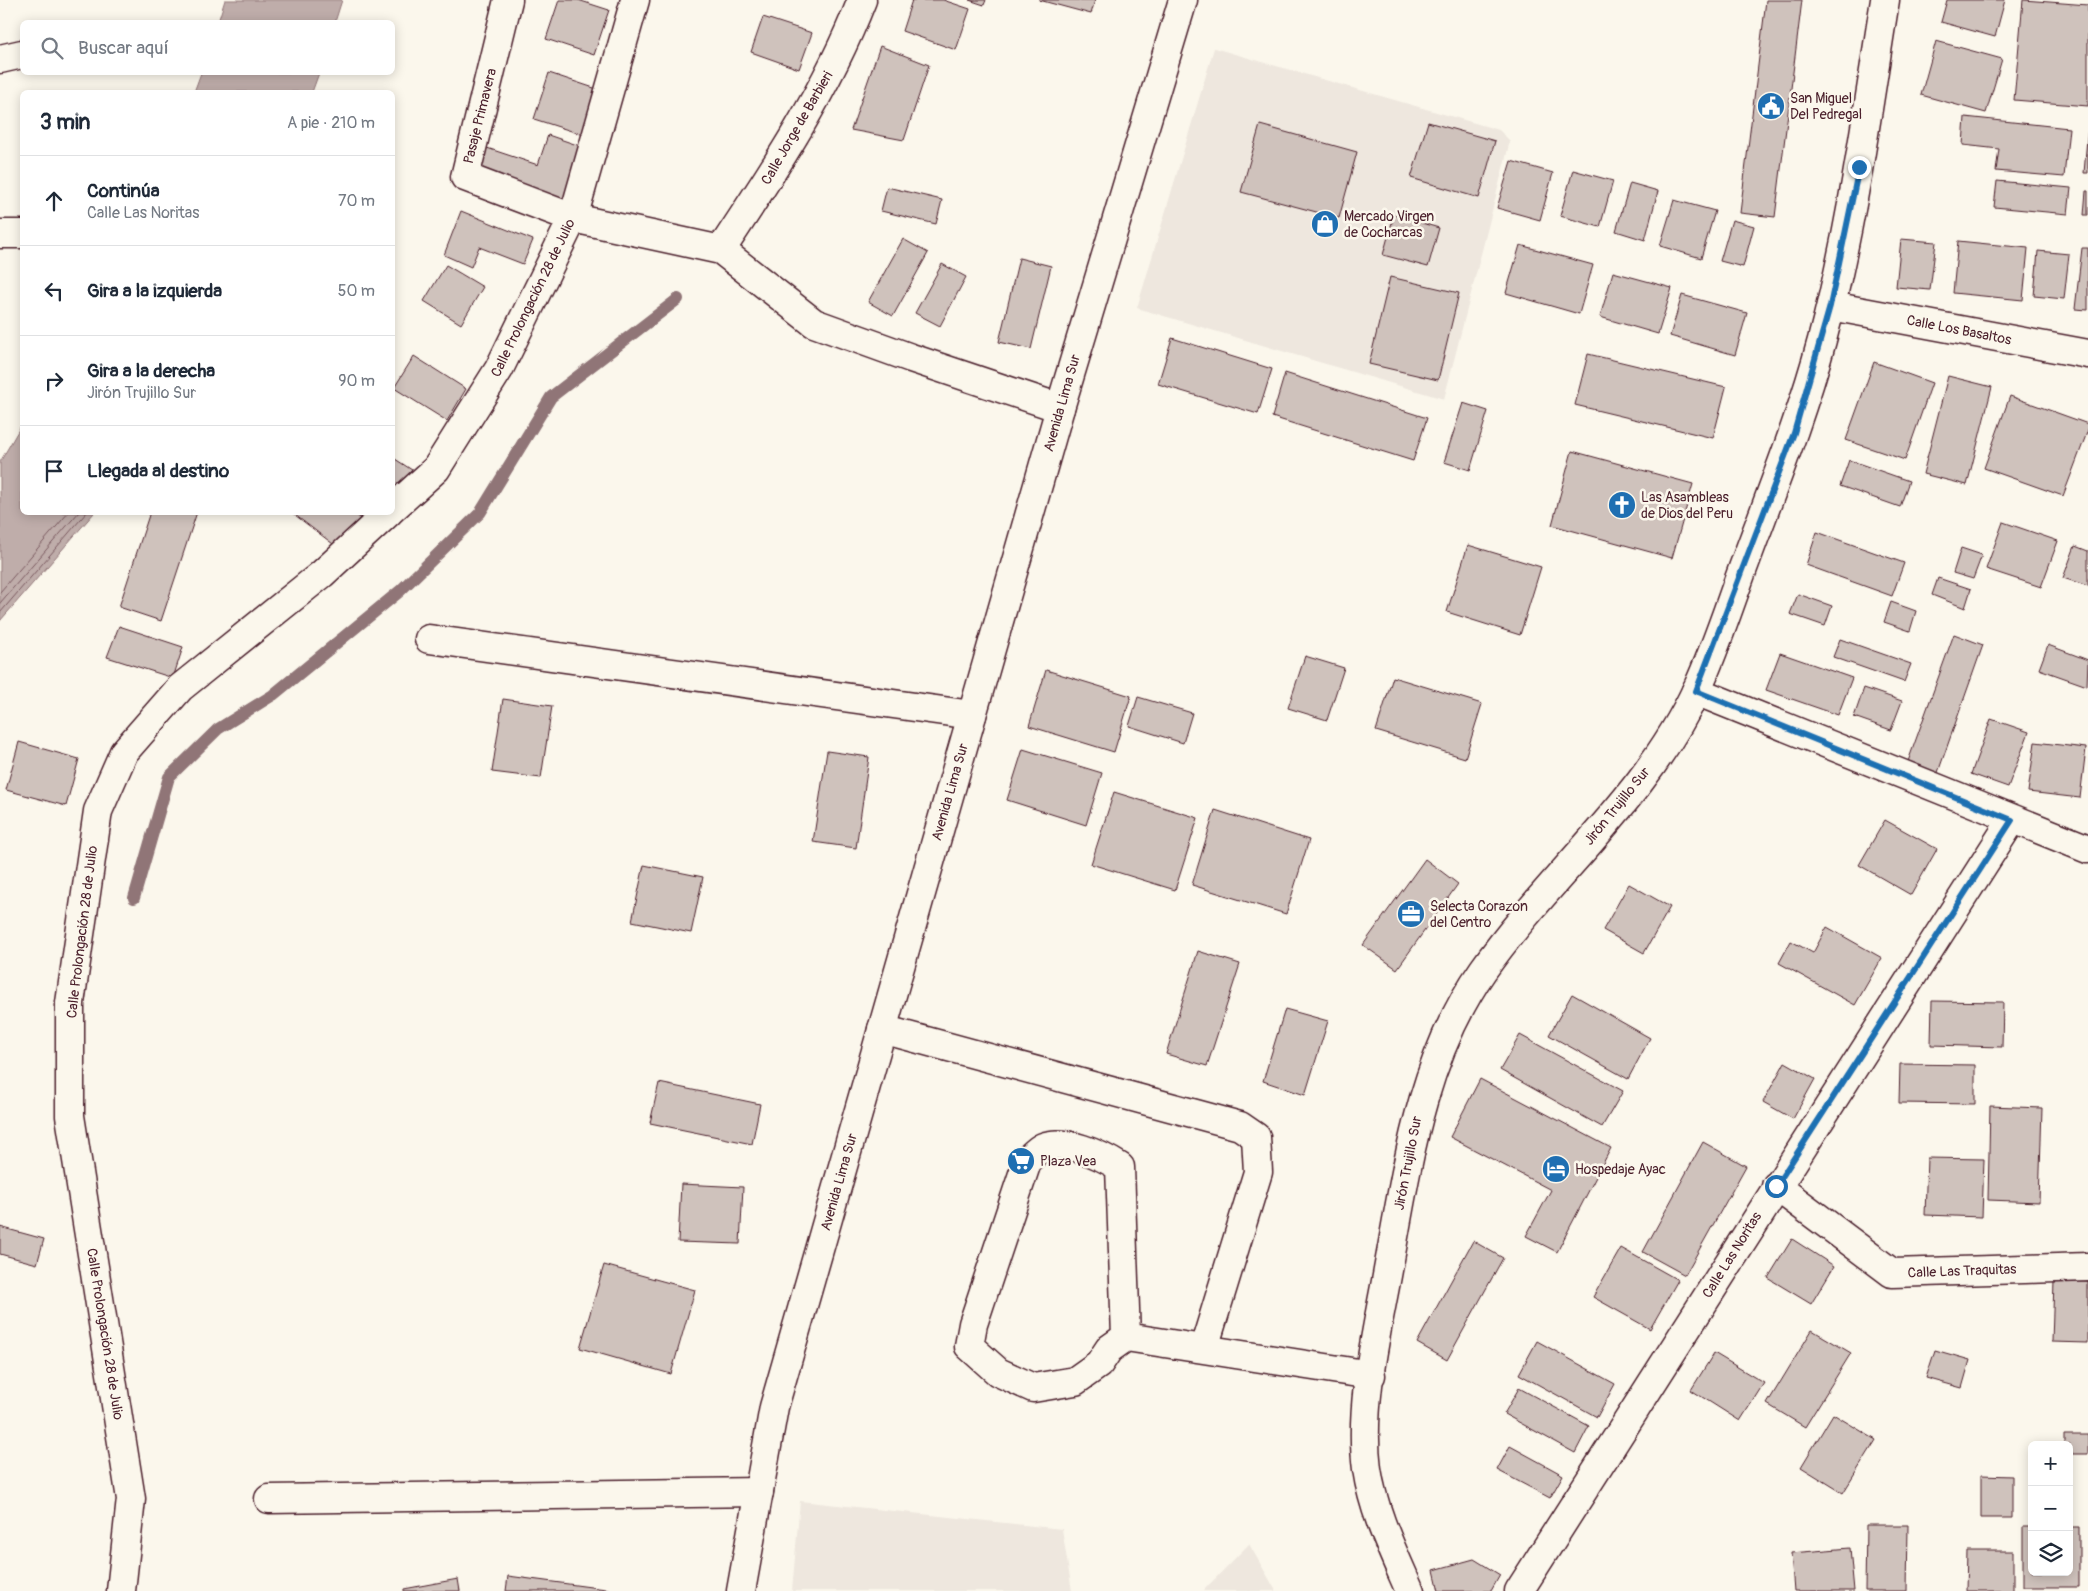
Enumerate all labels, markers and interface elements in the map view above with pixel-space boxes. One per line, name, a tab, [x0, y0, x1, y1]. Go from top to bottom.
search box	[20, 20, 395, 75]
icon: search	[38, 34, 66, 62]
text: Buscar aquí	[78, 36, 169, 60]
street label: Pasaje Primavera	[460, 66, 500, 166]
street label: Calle Jorge de Barbieri	[758, 68, 837, 188]
place label: San Miguel Del Pedregal	[1790, 90, 1862, 123]
public building icon: San Miguel Del Pedregal	[1756, 91, 1786, 121]
text: 3 min	[40, 109, 90, 136]
text: A pie · 210 m	[287, 113, 375, 133]
route end	[1848, 156, 1871, 179]
text: Continúa	[87, 179, 160, 203]
icon: ahead	[40, 187, 68, 215]
text: 70 m	[338, 191, 375, 211]
text: Calle Las Noritas	[87, 203, 199, 223]
place label: Mercado Virgen de Cocharcas	[1344, 208, 1434, 241]
shop icon: Mercado Virgen de Cocharcas	[1310, 209, 1340, 239]
street label: Calle Prolongación 28 de Julio	[487, 216, 579, 380]
icon: left	[40, 277, 68, 305]
text: Gira a la izquierda	[87, 279, 222, 303]
text: 50 m	[338, 281, 375, 301]
street label: Calle Los Basaltos	[1905, 312, 2014, 349]
street label: Avenida Lima Sur	[1040, 352, 1084, 454]
text: Gira a la derecha	[87, 359, 215, 383]
icon: right	[40, 367, 68, 395]
text: 90 m	[338, 371, 375, 391]
text: Jirón Trujillo Sur	[87, 383, 196, 403]
icon: arrive	[40, 457, 68, 485]
text: Llegada al destino	[87, 459, 229, 483]
place label: Las Asambleas de Dios del Peru	[1641, 489, 1733, 522]
church icon: Las Asambleas de Dios del Peru	[1607, 490, 1637, 520]
street label: Avenida Lima Sur	[928, 741, 972, 843]
street label: Jirón Trujillo Sur	[1580, 764, 1654, 848]
street label: Calle Prolongación 28 de Julio	[63, 844, 101, 1019]
place label: Selecta Corazon del Centro	[1430, 898, 1528, 931]
office icon: Selecta Corazon del Centro	[1396, 899, 1426, 929]
street label: Jirón Trujillo Sur	[1391, 1115, 1425, 1211]
street label: Avenida Lima Sur	[817, 1131, 861, 1233]
supermarket icon: Plaza Vea	[1006, 1146, 1036, 1176]
place label: Plaza Vea	[1040, 1153, 1096, 1170]
hotel icon: Hospedaje Ayac	[1541, 1154, 1571, 1184]
place label: Hospedaje Ayac	[1575, 1161, 1666, 1178]
route start	[1765, 1175, 1788, 1198]
street label: Calle Las Noritas	[1699, 1208, 1766, 1301]
street label: Calle Prolongación 28 de Julio	[83, 1247, 127, 1422]
street label: Calle Las Traquitas	[1907, 1261, 2017, 1281]
map controls	[2028, 1441, 2073, 1576]
button: +	[2028, 1441, 2073, 1486]
button: −	[2028, 1486, 2073, 1531]
button: layers	[2028, 1531, 2073, 1576]

